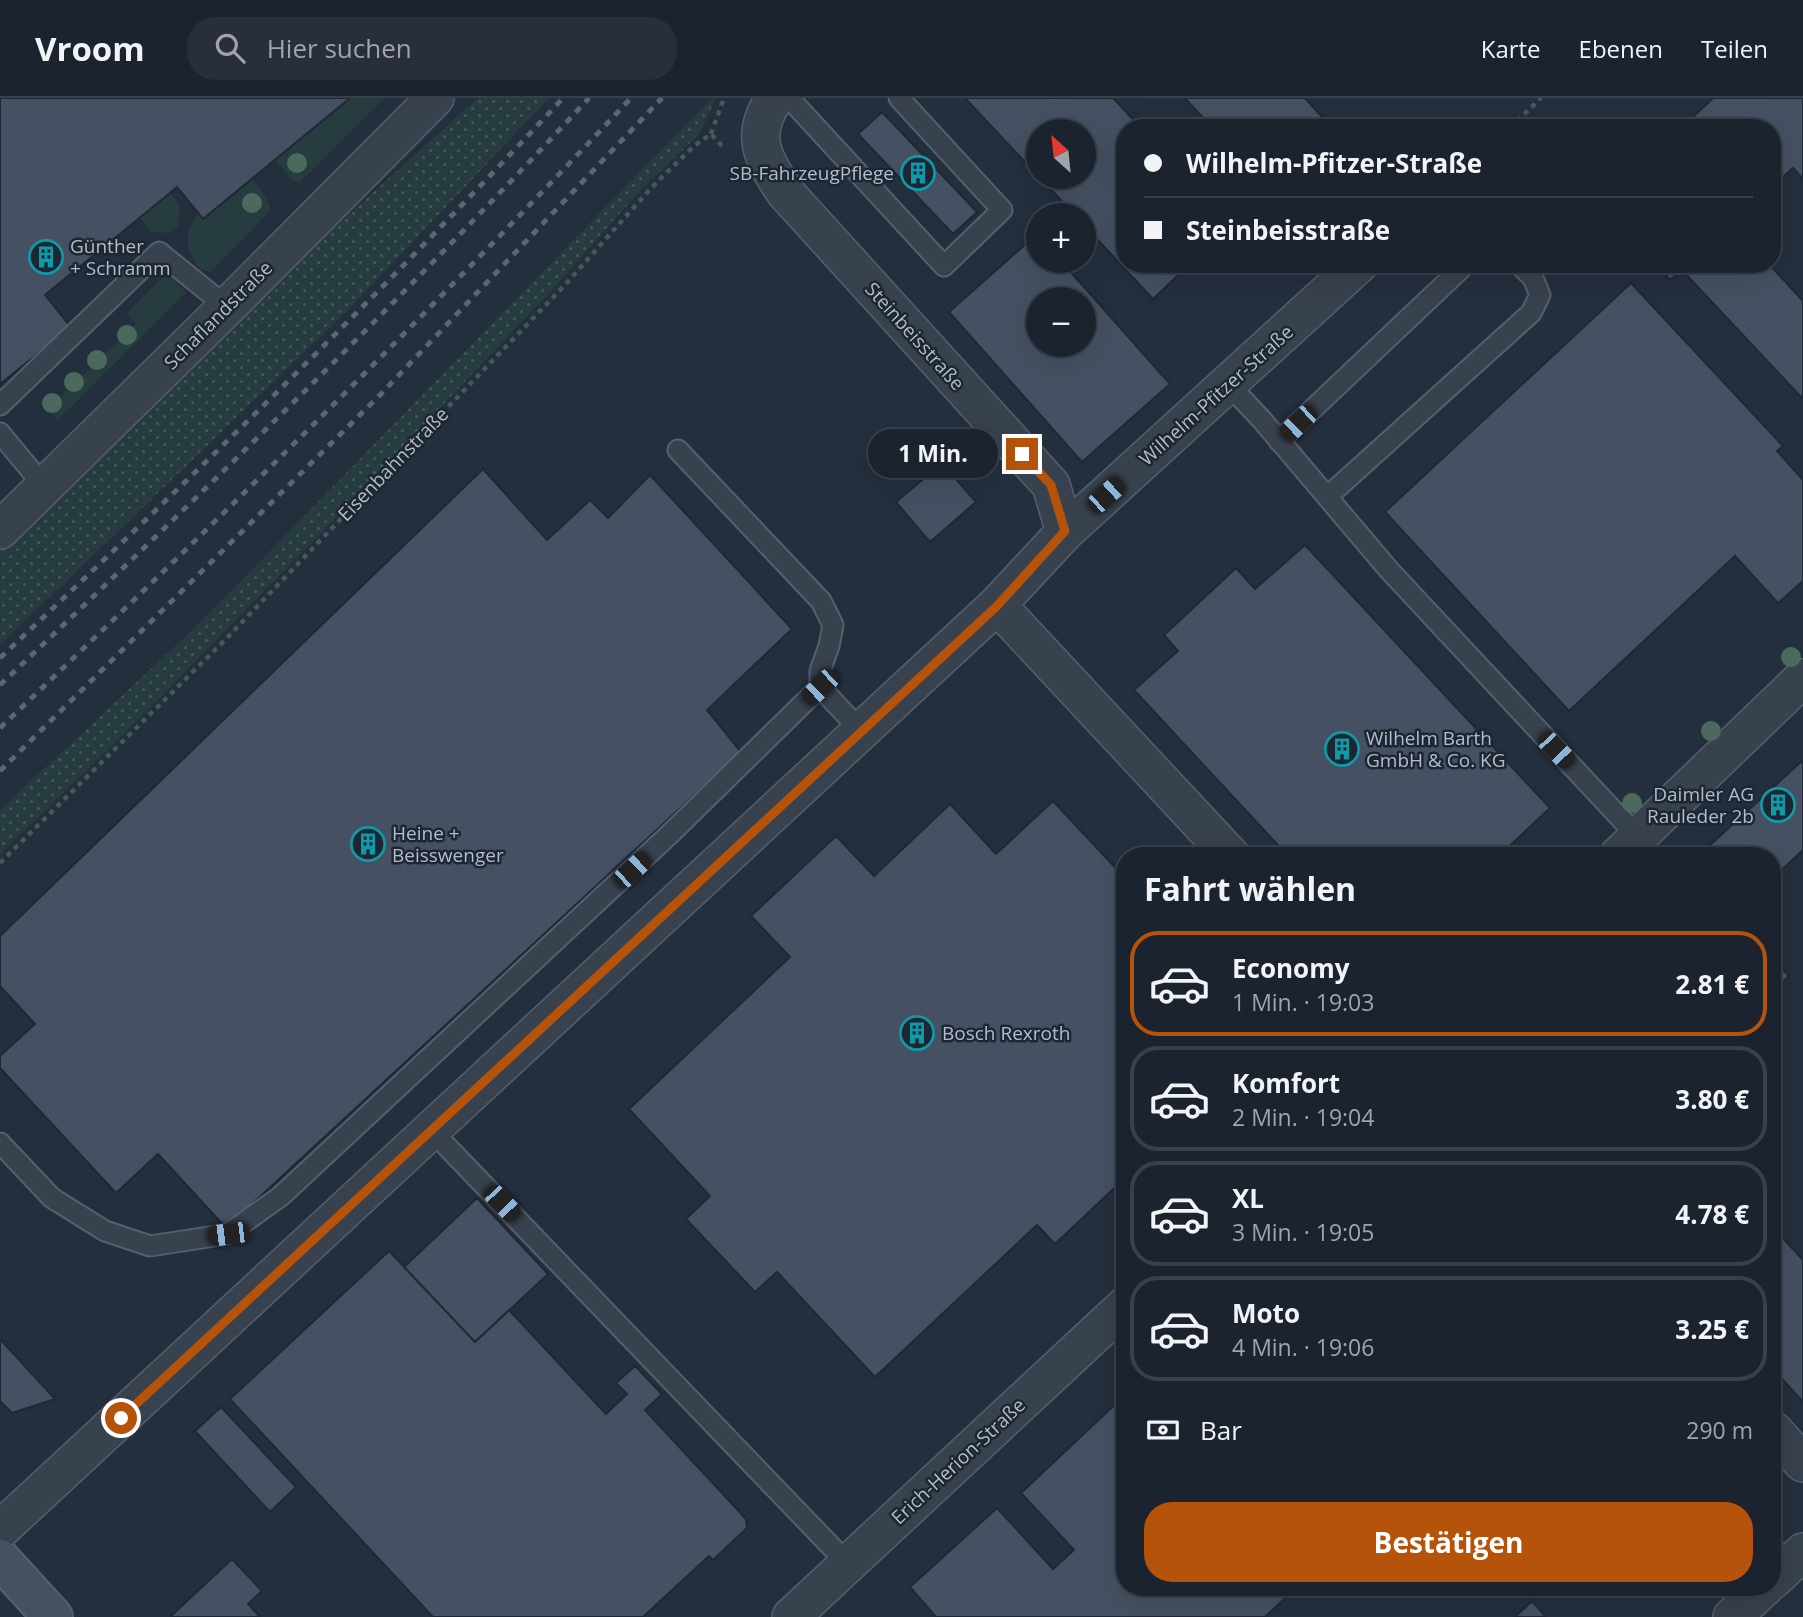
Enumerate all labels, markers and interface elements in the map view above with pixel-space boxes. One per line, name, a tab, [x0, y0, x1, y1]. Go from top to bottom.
search box	[187, 17, 677, 80]
text: Vroom	[35, 26, 145, 71]
icon: search	[211, 29, 249, 67]
text: Hier suchen	[267, 30, 412, 66]
text: Karte	[1481, 32, 1541, 65]
text: Ebenen	[1579, 32, 1663, 65]
text: Teilen	[1701, 32, 1768, 65]
north arrow	[1026, 119, 1096, 189]
map controls	[1026, 119, 1096, 357]
text: Wilhelm-Pfitzer-Straße	[1186, 145, 1482, 181]
building icon: SB-FahrzeugPflege	[899, 154, 937, 192]
place label: SB-FahrzeugPflege	[730, 160, 894, 186]
button: +	[1026, 203, 1096, 273]
text: Steinbeisstraße	[1186, 212, 1390, 248]
place label: Günther + Schramm	[70, 233, 170, 281]
building icon: Günther + Schramm	[27, 238, 65, 276]
street label: Schaflandstraße	[158, 255, 278, 375]
street label: Steinbeisstraße	[859, 276, 971, 396]
button: −	[1026, 287, 1096, 357]
street label: Wilhelm-Pfitzer-Straße	[1133, 319, 1299, 471]
street label: Eisenbahnstraße	[332, 401, 454, 527]
car	[1276, 401, 1321, 445]
callout: 1 Min.	[868, 430, 998, 478]
text: 1 Min.	[898, 437, 968, 469]
route end	[1006, 438, 1038, 470]
car	[1084, 473, 1129, 517]
car	[798, 665, 843, 709]
place label: Wilhelm Barth GmbH & Co. KG	[1366, 725, 1506, 773]
car	[1534, 728, 1579, 772]
building icon: Wilhelm Barth GmbH & Co. KG	[1323, 730, 1361, 768]
place label: Daimler AG Rauleder 2b	[1647, 781, 1754, 829]
building icon: Daimler AG Rauleder 2b	[1759, 786, 1797, 824]
place label: Heine + Beisswenger	[392, 820, 504, 868]
building icon: Heine + Beisswenger	[349, 825, 387, 863]
car	[610, 848, 655, 892]
text: Fahrt wählen	[1144, 867, 1356, 910]
text: Economy	[1232, 950, 1350, 986]
icon: car	[1148, 952, 1211, 1015]
text: 2.81 €	[1675, 966, 1749, 1002]
text: 1 Min. · 19:03	[1232, 986, 1374, 1018]
building icon: Bosch Rexroth	[898, 1014, 936, 1052]
place label: Bosch Rexroth	[942, 1020, 1070, 1046]
text: Komfort	[1232, 1065, 1340, 1101]
icon: car	[1148, 1067, 1211, 1130]
text: 3.80 €	[1675, 1081, 1749, 1117]
text: 2 Min. · 19:04	[1232, 1101, 1374, 1133]
text: XL	[1232, 1180, 1264, 1216]
car	[480, 1181, 525, 1225]
icon: car	[1148, 1182, 1211, 1245]
text: 4.78 €	[1675, 1196, 1749, 1232]
text: 3 Min. · 19:05	[1232, 1216, 1374, 1248]
car	[206, 1221, 251, 1247]
text: Moto	[1232, 1295, 1300, 1331]
icon: car	[1148, 1297, 1211, 1360]
text: 3.25 €	[1675, 1311, 1749, 1347]
text: 4 Min. · 19:06	[1232, 1331, 1374, 1363]
street label: Erich-Herion-Straße	[885, 1392, 1031, 1530]
route start	[105, 1402, 137, 1434]
icon: cash	[1144, 1411, 1182, 1449]
text: Bar	[1200, 1412, 1242, 1448]
text: 290 m	[1686, 1414, 1753, 1446]
button: Bestätigen	[1144, 1502, 1753, 1582]

